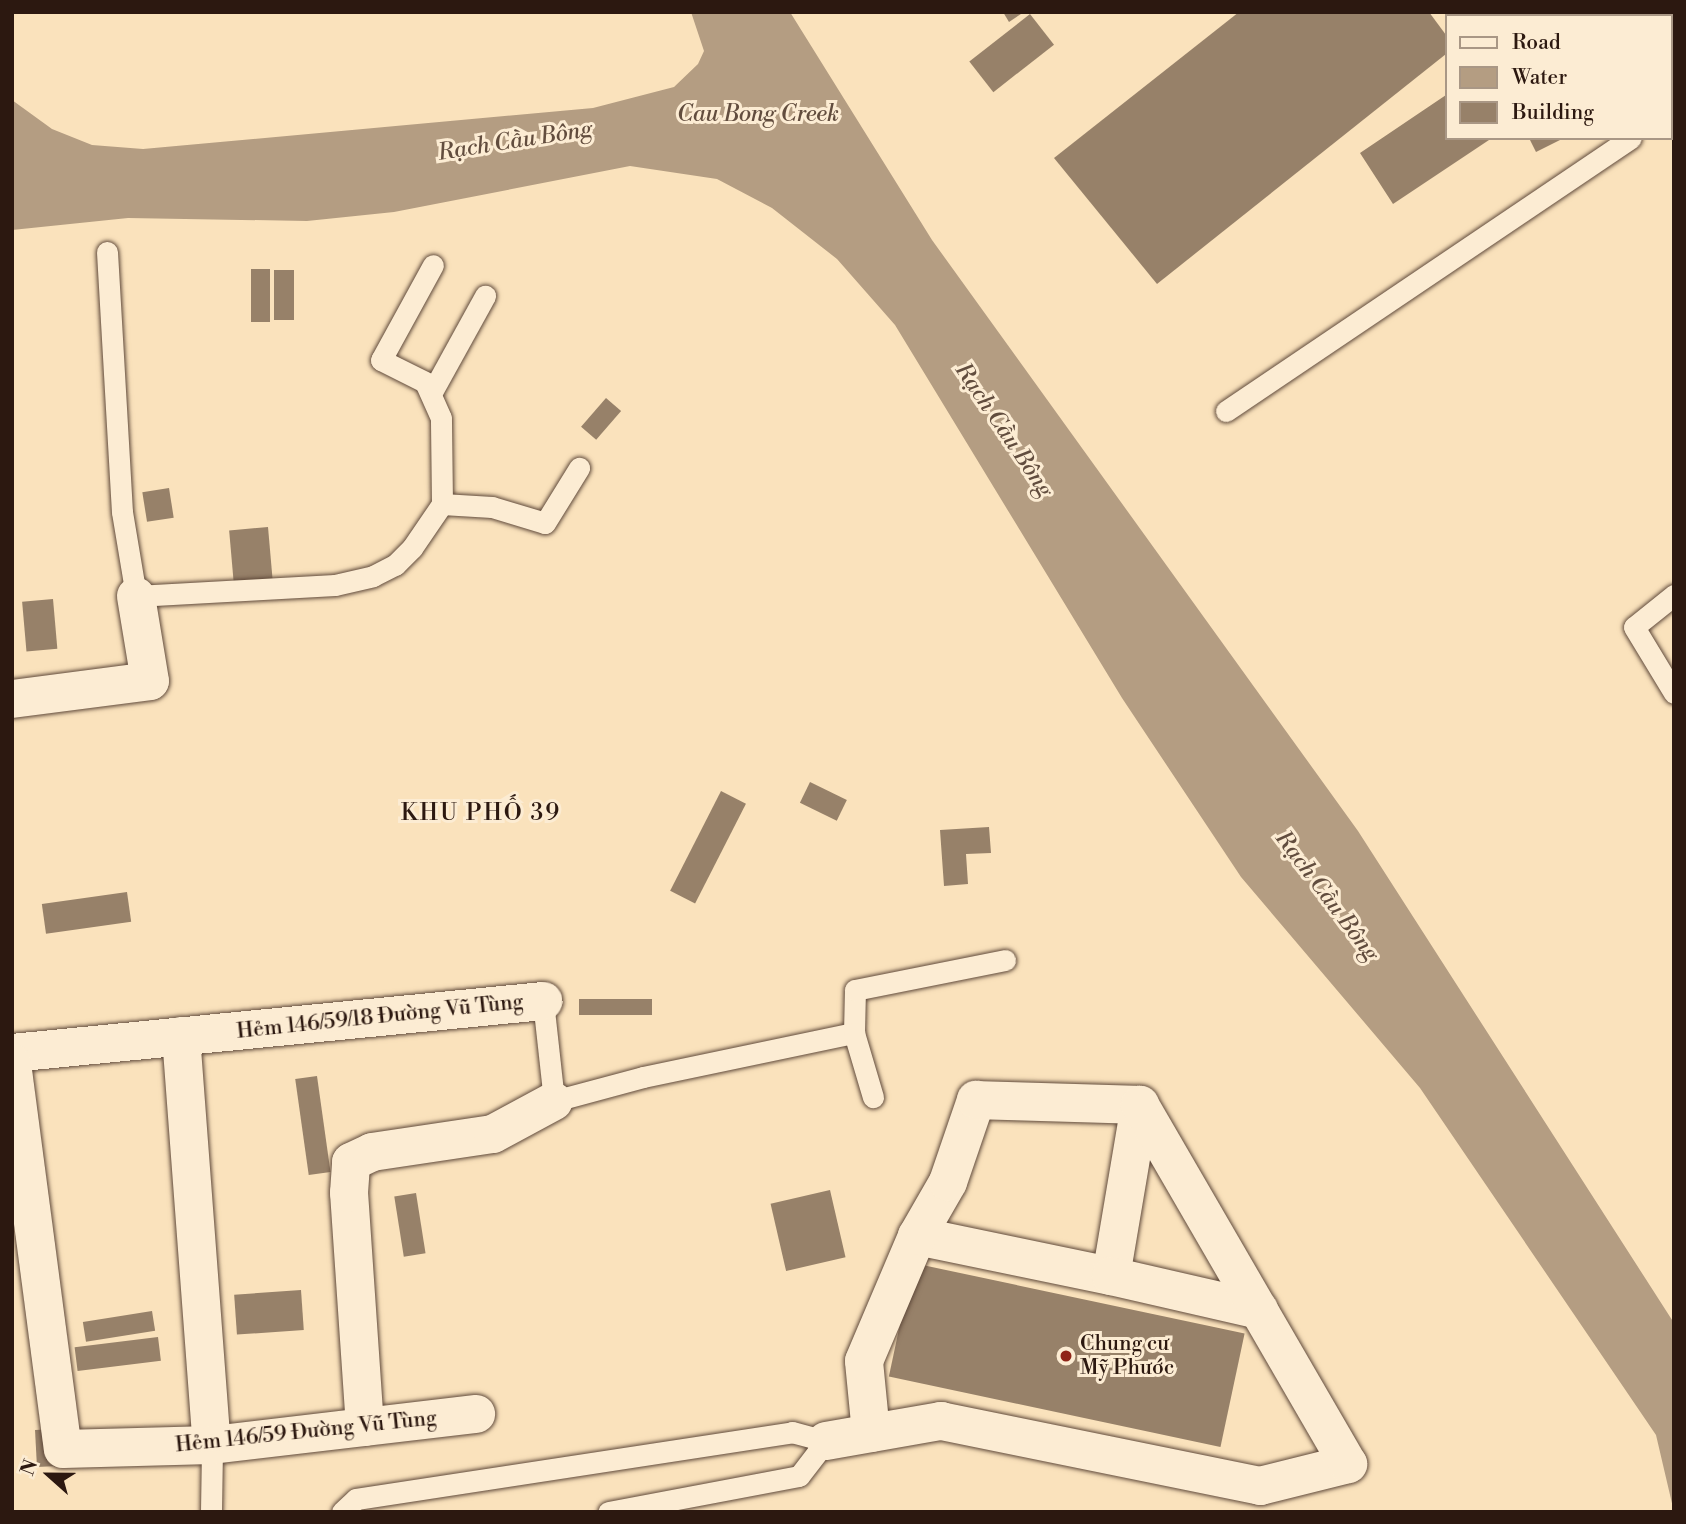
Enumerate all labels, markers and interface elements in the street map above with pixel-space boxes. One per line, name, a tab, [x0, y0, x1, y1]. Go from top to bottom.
legend	[1444, 14, 1672, 140]
text: Road	[1512, 30, 1561, 56]
text: Water	[1512, 65, 1567, 91]
water label: Cau Bong Creek	[677, 100, 839, 128]
text: Building	[1512, 100, 1594, 126]
water label: Rạch Cầu Bông	[436, 115, 594, 167]
water label: Rạch Cầu Bông	[949, 358, 1059, 502]
district label: KHU PHỐ 39	[402, 799, 560, 827]
water label: Rạch Cầu Bông	[1269, 825, 1385, 967]
street label: Hẻm 146/59/18 Đường Vũ Tùng	[235, 989, 525, 1045]
place label: Chung cư Mỹ Phước	[1080, 1331, 1174, 1381]
marker: Chung cư Mỹ Phước	[1058, 1348, 1074, 1364]
street label: Hẻm 146/59 Đường Vũ Tùng	[174, 1406, 438, 1458]
north arrow	[14, 1440, 84, 1510]
text: N	[15, 1456, 43, 1479]

